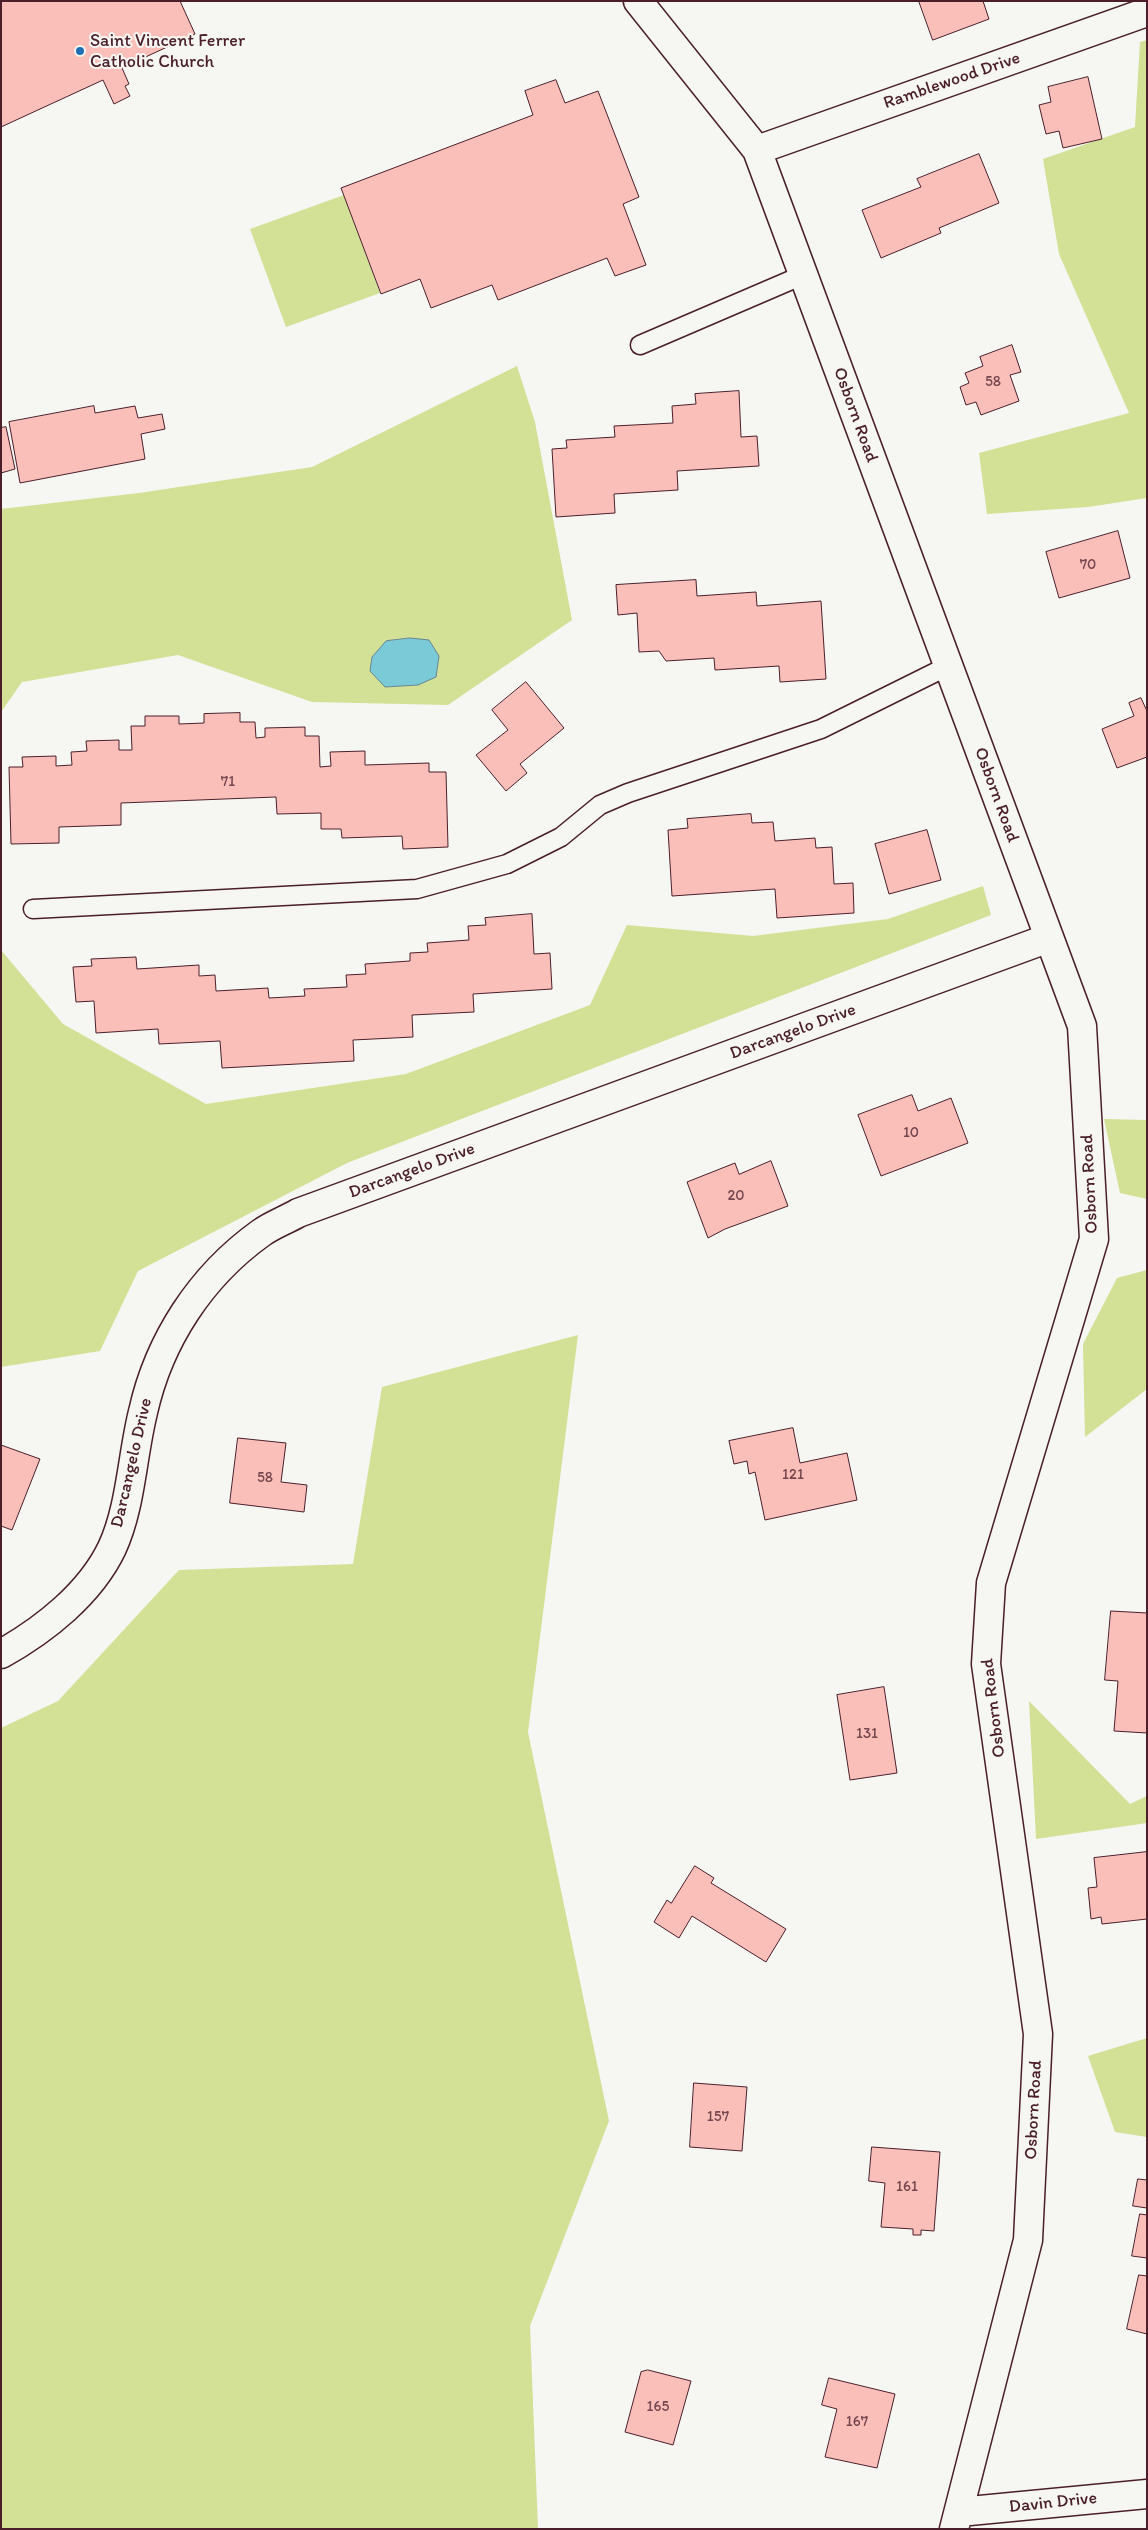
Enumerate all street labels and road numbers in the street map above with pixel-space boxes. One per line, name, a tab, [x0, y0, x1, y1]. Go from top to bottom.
street label: Ramblewood Drive	[881, 47, 1023, 115]
street label: Osborn Road	[828, 364, 882, 466]
street label: Osborn Road	[969, 744, 1023, 846]
street label: Darcangelo Drive	[727, 999, 859, 1065]
street label: Osborn Road	[1077, 1134, 1103, 1234]
street label: Darcangelo Drive	[346, 1138, 478, 1204]
street label: Darcangelo Drive	[107, 1396, 157, 1530]
street label: Osborn Road	[977, 1657, 1011, 1759]
street label: Osborn Road	[1021, 2060, 1047, 2160]
street label: Davin Drive	[1008, 2488, 1098, 2518]

